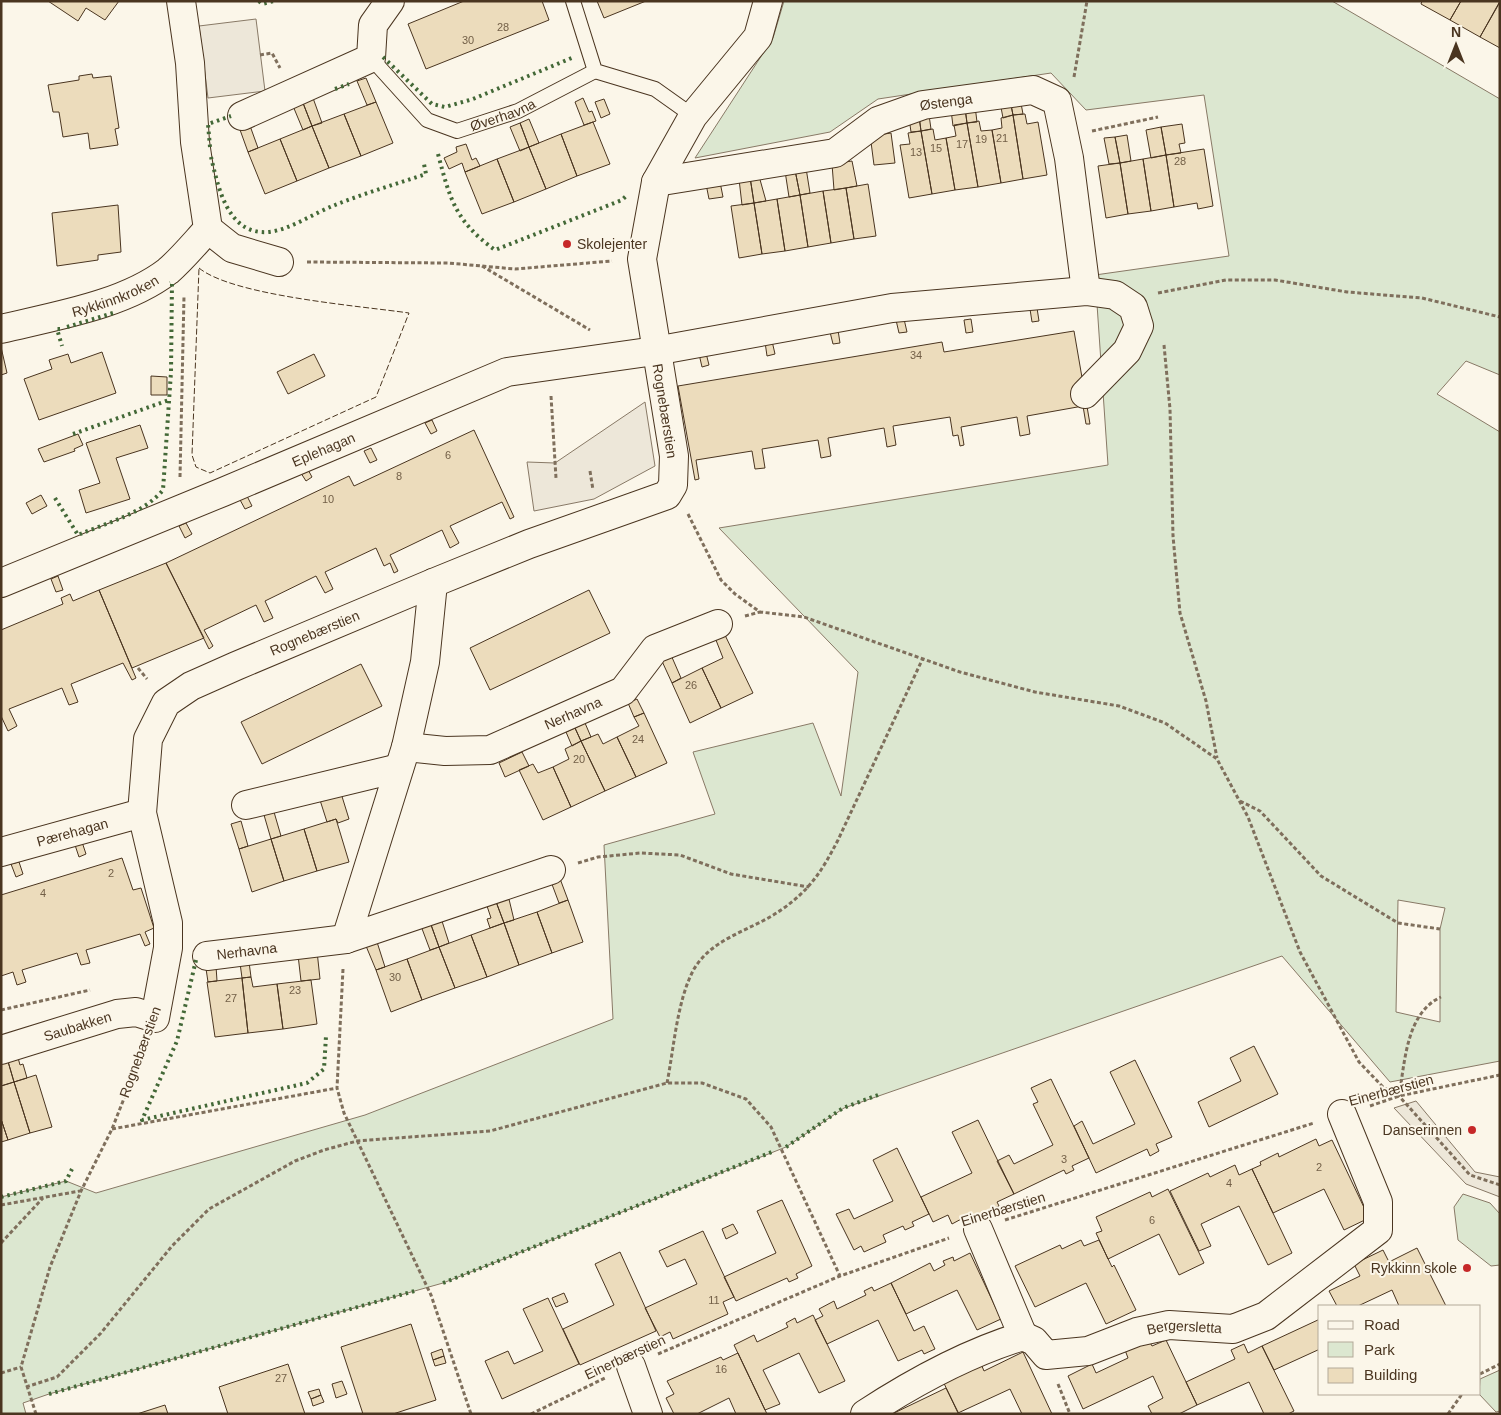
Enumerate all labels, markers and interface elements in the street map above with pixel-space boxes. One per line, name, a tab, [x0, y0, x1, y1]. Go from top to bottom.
north arrow	[1431, 20, 1481, 70]
house number: 28	[497, 21, 509, 33]
text: N	[1451, 24, 1461, 40]
house number: 30	[462, 34, 474, 46]
street label: Østenga	[919, 90, 974, 113]
street label: Øverhavna	[468, 95, 538, 134]
house number: 21	[996, 132, 1008, 144]
house number: 19	[975, 133, 987, 145]
house number: 17	[956, 138, 968, 150]
house number: 15	[930, 142, 942, 154]
house number: 13	[910, 146, 922, 158]
house number: 28	[1174, 155, 1186, 167]
place label: Skolejenter	[577, 236, 647, 252]
marker: Skolejenter	[561, 238, 573, 250]
street label: Rykkinnkroken	[70, 272, 161, 320]
house number: 34	[910, 349, 922, 361]
street label: Rognebærstien	[650, 362, 680, 460]
street label: Eplehagan	[289, 429, 357, 470]
house number: 6	[445, 449, 451, 461]
house number: 8	[396, 470, 402, 482]
house number: 10	[322, 493, 334, 505]
street label: Rognebærstien	[267, 607, 362, 659]
house number: 26	[685, 679, 697, 691]
street label: Nerhavna	[542, 693, 604, 733]
house number: 24	[632, 733, 644, 745]
house number: 20	[573, 753, 585, 765]
street label: Pærehagan	[35, 815, 110, 850]
house number: 2	[108, 867, 114, 879]
house number: 4	[40, 887, 46, 899]
street label: Nerhavna	[216, 939, 278, 963]
house number: 30	[389, 971, 401, 983]
house number: 23	[289, 984, 301, 996]
house number: 27	[225, 992, 237, 1004]
street label: Rognebærstien	[116, 1004, 164, 1100]
street label: Saubakken	[42, 1008, 113, 1044]
street label: Einerbærstien	[1347, 1071, 1435, 1109]
place label: Danserinnen	[1383, 1122, 1462, 1138]
marker: Danserinnen	[1466, 1124, 1478, 1136]
house number: 3	[1061, 1153, 1067, 1165]
house number: 2	[1316, 1161, 1322, 1173]
house number: 4	[1226, 1177, 1232, 1189]
street label: Einerbærstien	[959, 1189, 1047, 1229]
house number: 6	[1149, 1214, 1155, 1226]
place label: Rykkinn skole	[1371, 1260, 1457, 1276]
marker: Rykkinn skole	[1461, 1262, 1473, 1274]
house number: 11	[708, 1294, 720, 1306]
legend	[1318, 1305, 1481, 1395]
text: Road	[1364, 1316, 1400, 1333]
street label: Bergersletta	[1145, 1317, 1223, 1338]
street label: Einerbærstien	[582, 1331, 668, 1383]
text: Park	[1364, 1341, 1395, 1358]
house number: 16	[715, 1363, 727, 1375]
text: Building	[1364, 1366, 1417, 1383]
house number: 27	[275, 1372, 287, 1384]

